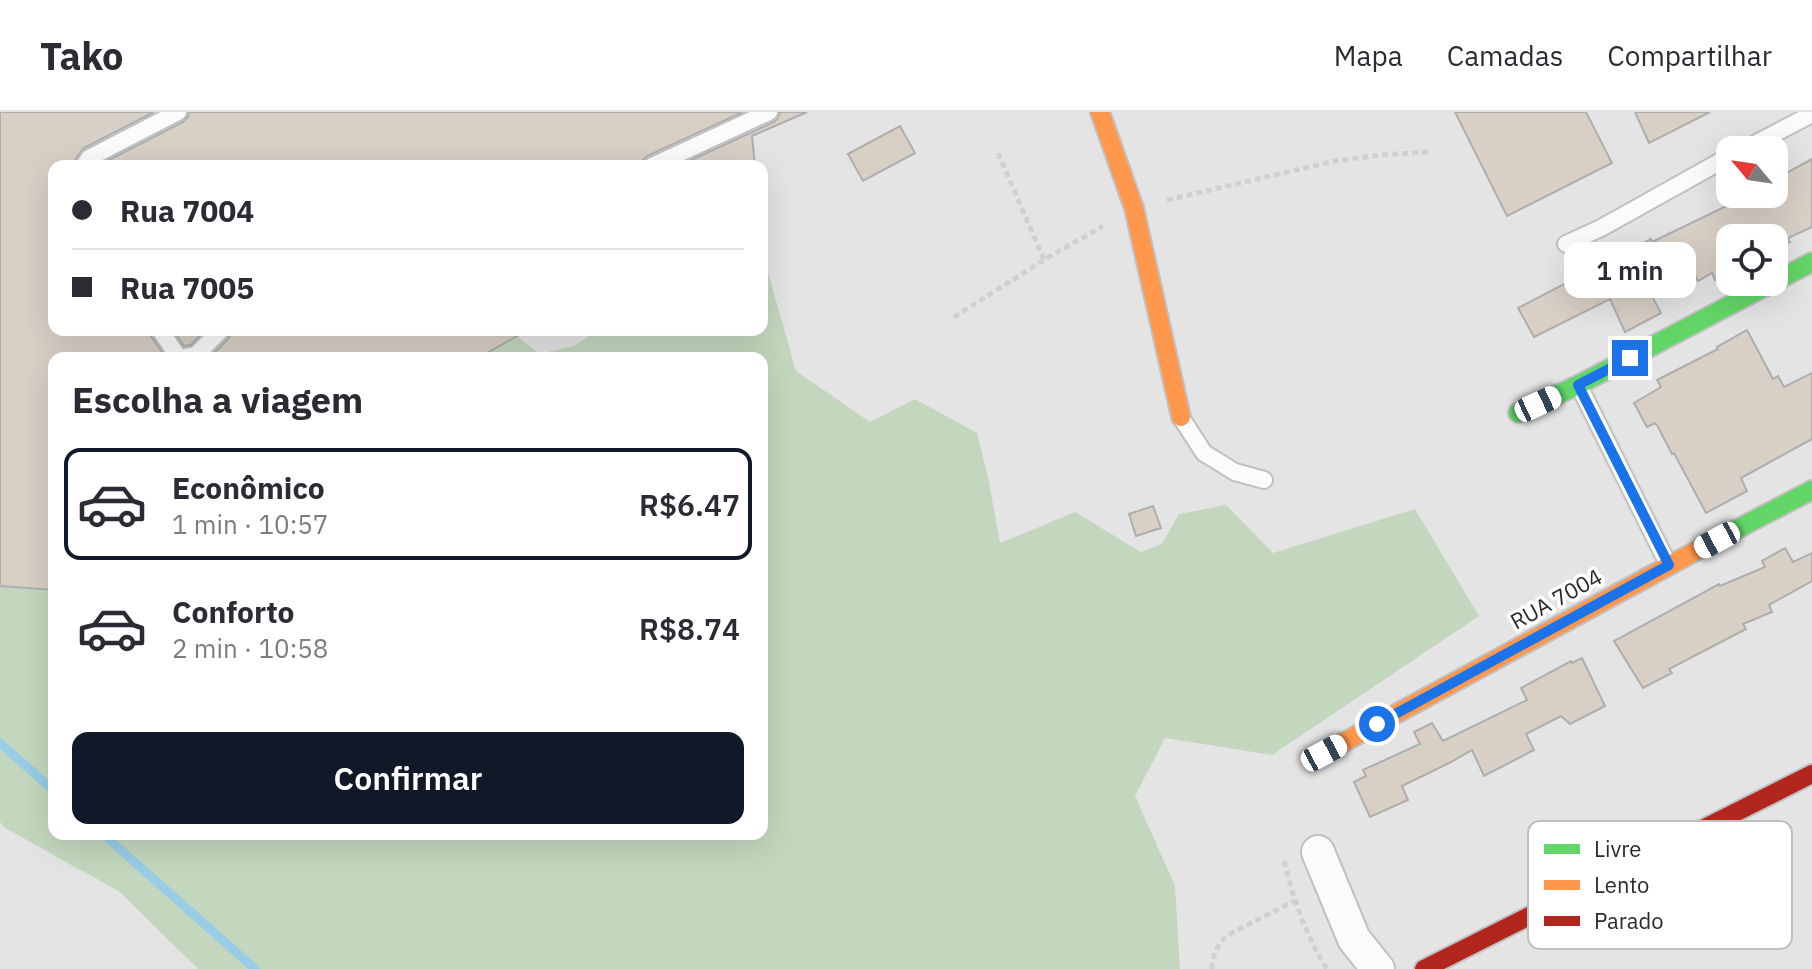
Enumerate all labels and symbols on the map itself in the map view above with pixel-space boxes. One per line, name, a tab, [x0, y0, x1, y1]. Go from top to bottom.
north arrow	[1716, 136, 1788, 208]
callout: 1 min	[1564, 242, 1696, 298]
route end	[1612, 340, 1648, 376]
car	[1511, 383, 1565, 425]
car	[1690, 518, 1744, 562]
street label: RUA 7004	[1505, 562, 1607, 636]
route start	[1359, 706, 1395, 742]
car	[1297, 731, 1351, 775]
legend	[1528, 821, 1792, 949]
text: Livre	[1594, 834, 1641, 863]
text: Lento	[1594, 870, 1649, 899]
text: Parado	[1594, 906, 1664, 935]

